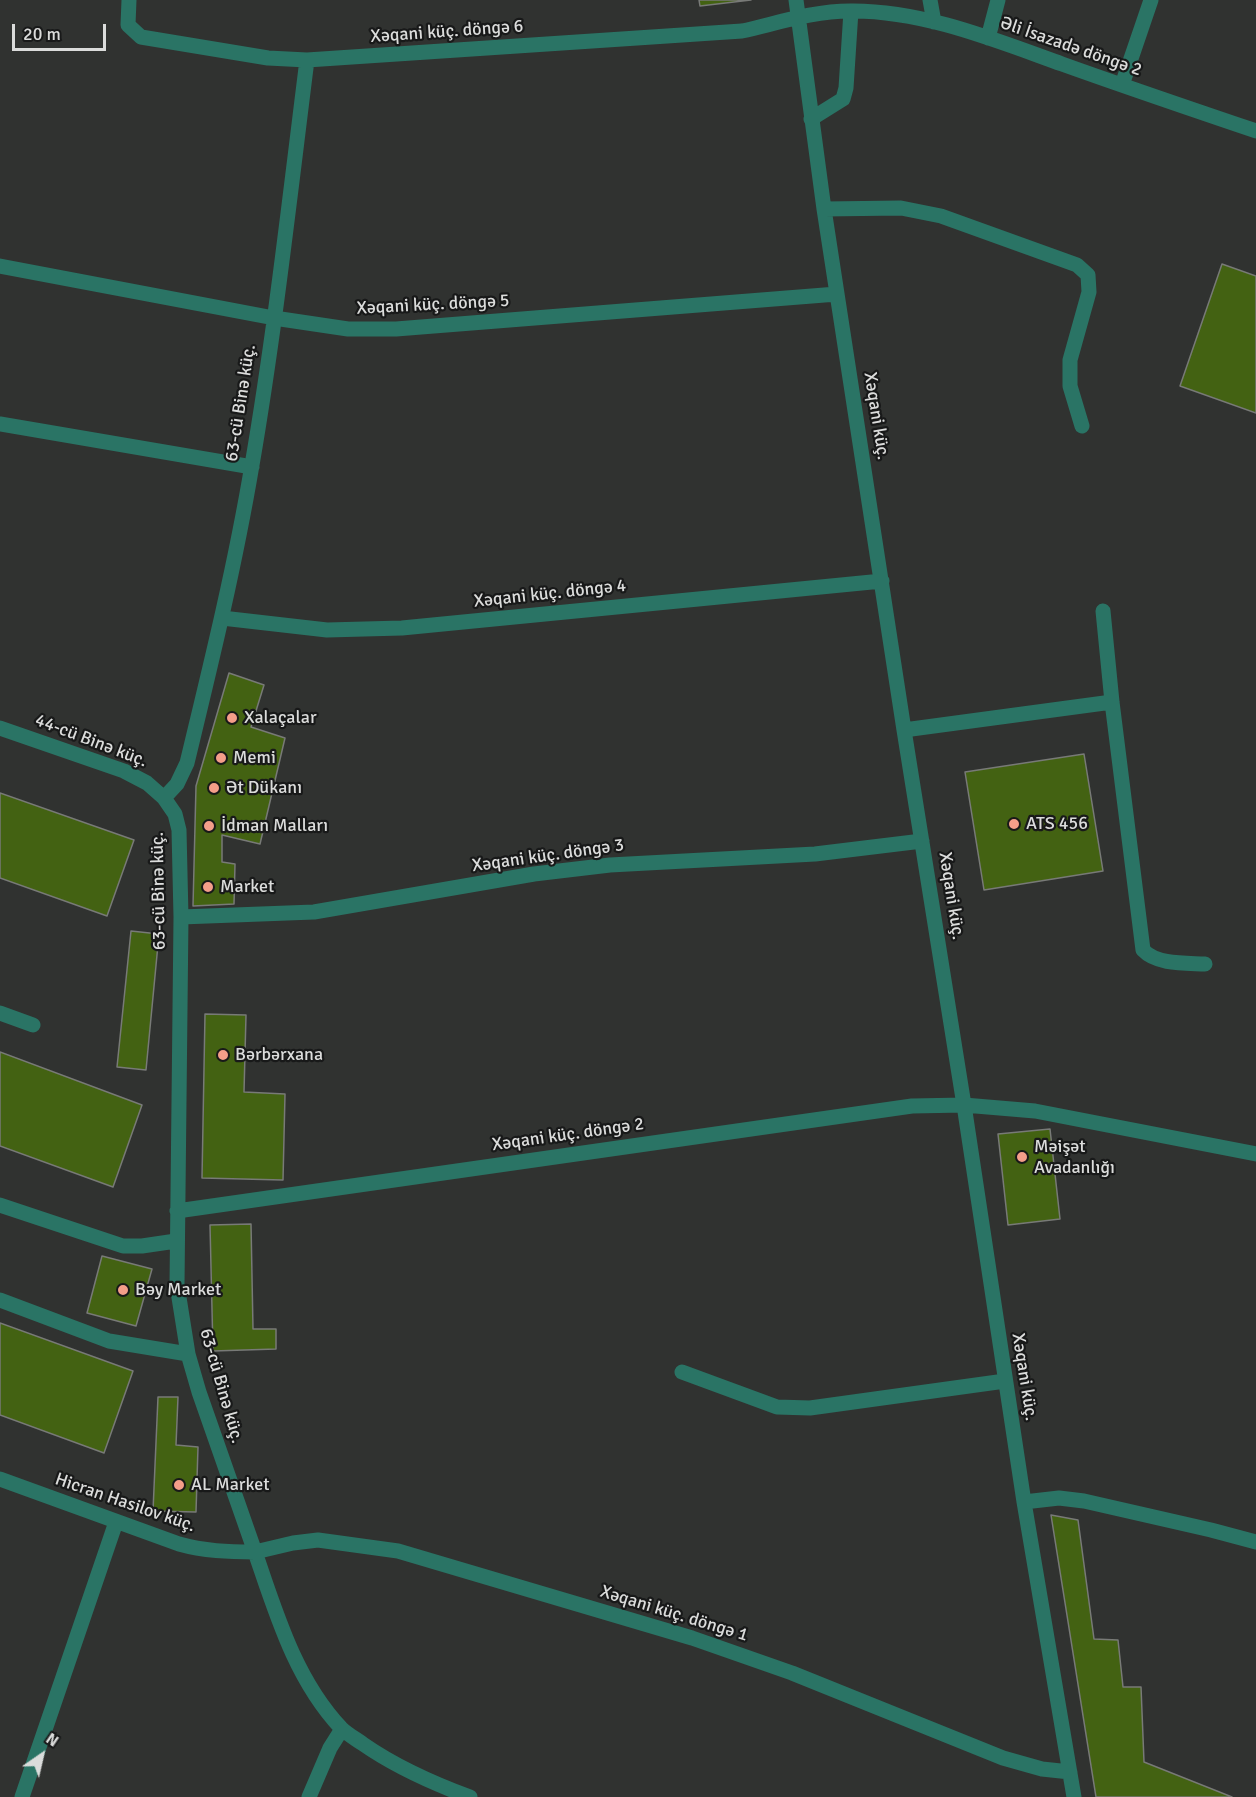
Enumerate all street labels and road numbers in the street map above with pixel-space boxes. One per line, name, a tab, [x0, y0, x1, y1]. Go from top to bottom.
street label: Əli İsazadə döngə 2	[997, 13, 1145, 81]
street label: Xəqani küç. döngə 6	[370, 16, 524, 48]
street label: Xəqani küç. döngə 5	[356, 290, 510, 320]
street label: 63-cü Binə küç.	[221, 343, 261, 463]
street label: Xəqani küç.	[858, 371, 894, 461]
street label: Xəqani küç. döngə 4	[473, 575, 627, 613]
street label: 44-cü Binə küç.	[32, 710, 150, 772]
street label: 63-cü Binə küç.	[147, 832, 171, 950]
street label: Xəqani küç. döngə 3	[471, 835, 625, 877]
street label: Xəqani küç.	[933, 851, 969, 941]
street label: Xəqani küç. döngə 2	[491, 1114, 645, 1156]
street label: 63-cü Binə küç.	[194, 1326, 248, 1446]
street label: Xəqani küç.	[1006, 1332, 1042, 1422]
street label: Hicran Hasilov küç.	[52, 1469, 198, 1537]
street label: Xəqani küç. döngə 1	[598, 1581, 750, 1647]

